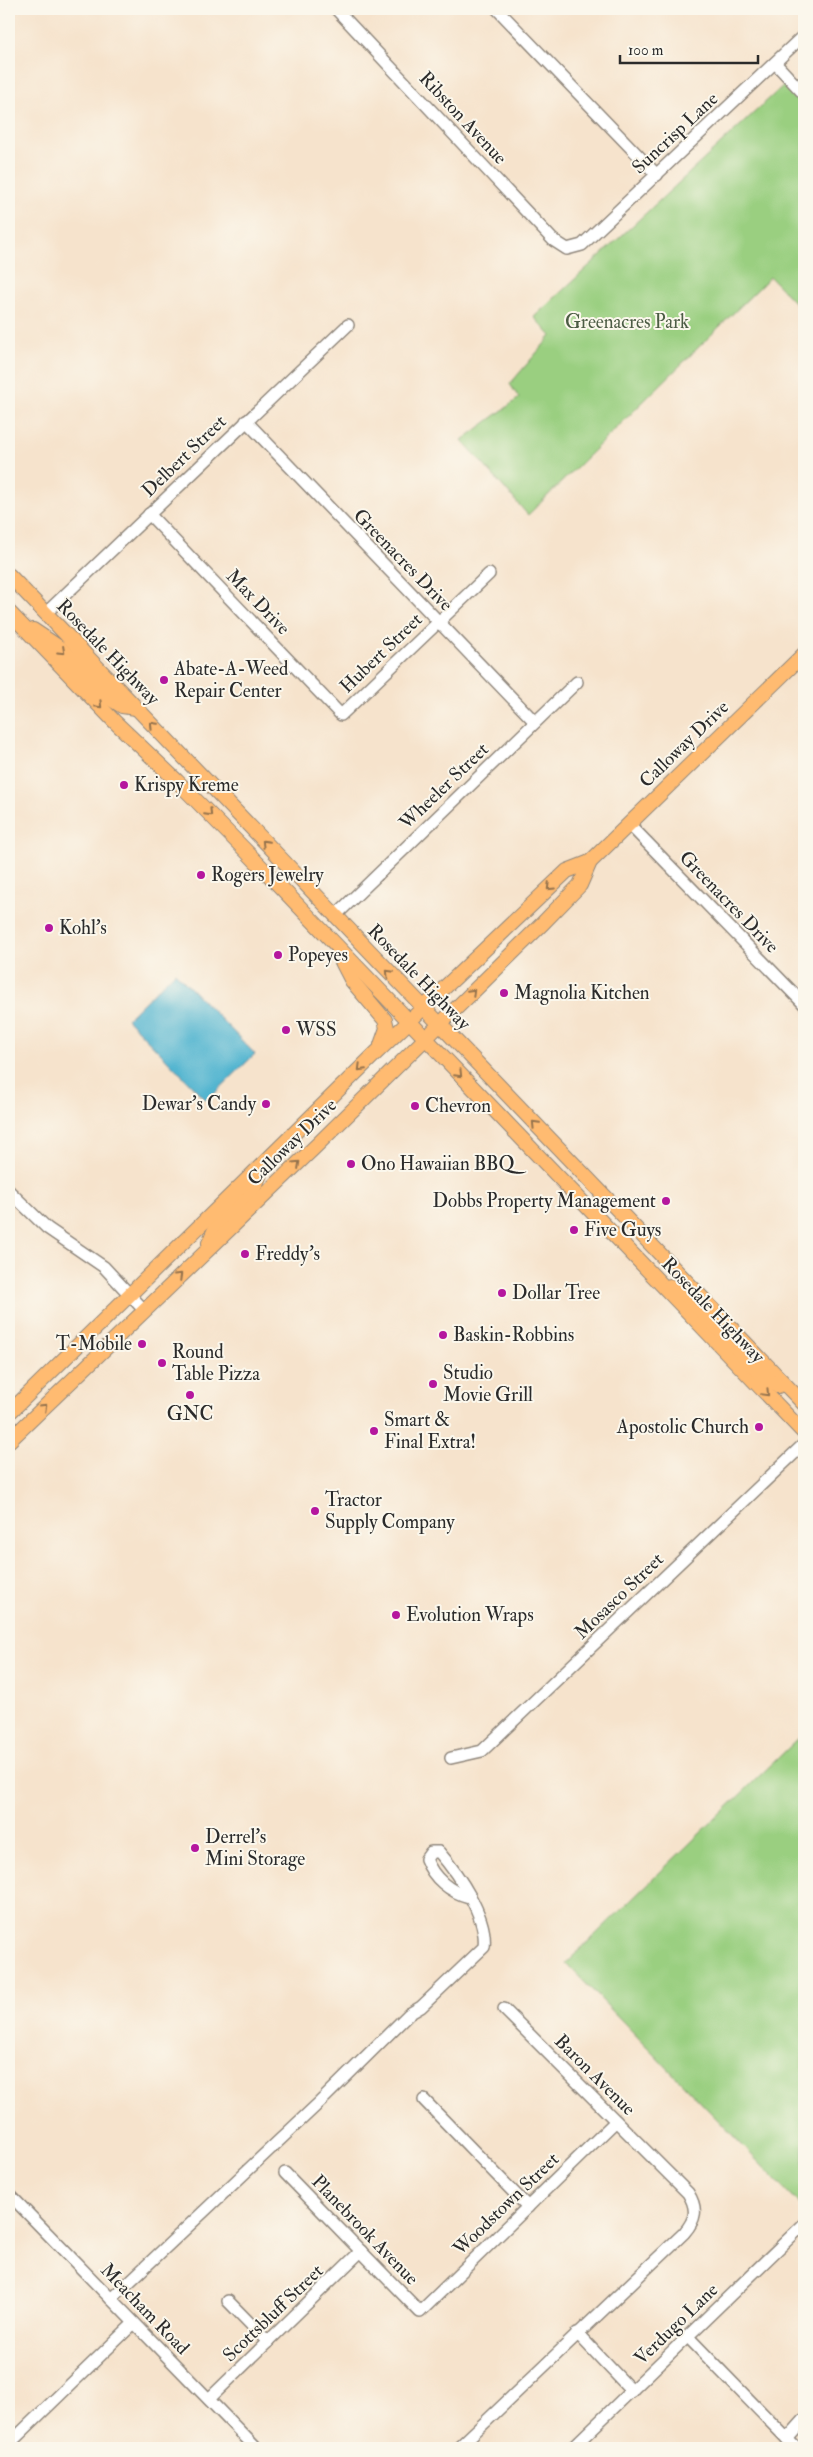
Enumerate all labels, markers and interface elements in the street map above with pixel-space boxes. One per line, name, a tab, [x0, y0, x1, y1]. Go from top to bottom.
scale bar	[620, 32, 758, 64]
text: 100 m	[628, 41, 664, 60]
street label: Ribston Avenue	[414, 67, 512, 170]
street label: Suncrisp Lane	[627, 87, 724, 180]
park label: Greenacres Park	[565, 310, 689, 334]
street label: Delbert Street	[137, 410, 231, 502]
street label: Greenacres Drive	[348, 504, 458, 616]
street label: Max Drive	[221, 564, 295, 640]
street label: Rosedale Highway	[51, 594, 165, 711]
street label: Hubert Street	[335, 608, 427, 698]
one-way arrow	[57, 645, 66, 654]
place label: Abate-A-Weed Repair Center	[173, 657, 289, 704]
marker: Abate-A-Weed Repair Center	[158, 674, 170, 686]
street label: Calloway Drive	[634, 695, 734, 793]
one-way arrow	[93, 700, 102, 709]
one-way arrow	[150, 722, 159, 731]
street label: Wheeler Street	[394, 737, 494, 835]
place label: Krispy Kreme	[134, 773, 239, 798]
marker: Krispy Kreme	[118, 779, 130, 791]
one-way arrow	[203, 807, 212, 816]
one-way arrow	[262, 839, 271, 848]
street label: Greenacres Drive	[674, 846, 784, 958]
place label: Rogers Jewelry	[211, 863, 324, 887]
marker: Rogers Jewelry	[195, 869, 207, 881]
one-way arrow	[546, 881, 555, 890]
place label: Kohl's	[59, 916, 107, 940]
street label: Rosedale Highway	[362, 919, 476, 1036]
marker: Kohl's	[43, 922, 55, 934]
place label: Popeyes	[288, 943, 348, 968]
marker: Popeyes	[272, 949, 284, 961]
one-way arrow	[386, 970, 395, 979]
place label: Magnolia Kitchen	[514, 981, 650, 1005]
marker: Magnolia Kitchen	[498, 987, 510, 999]
one-way arrow	[466, 989, 475, 998]
place label: WSS	[295, 1018, 336, 1042]
marker: WSS	[280, 1024, 292, 1036]
one-way arrow	[358, 1062, 367, 1071]
one-way arrow	[453, 1069, 462, 1078]
place label: Dewar's Candy	[142, 1092, 257, 1116]
street label: Calloway Drive	[242, 1093, 342, 1191]
place label: Chevron	[425, 1094, 491, 1118]
marker: Dewar's Candy	[260, 1098, 272, 1110]
marker: Chevron	[409, 1100, 421, 1112]
one-way arrow	[531, 1121, 540, 1130]
place label: Ono Hawaiian BBQ	[361, 1152, 527, 1176]
marker: Ono Hawaiian BBQ	[345, 1158, 357, 1170]
one-way arrow	[291, 1161, 300, 1170]
place label: Dobbs Property Management	[433, 1189, 656, 1214]
marker: Dobbs Property Management	[660, 1195, 672, 1207]
place label: Five Guys	[584, 1218, 661, 1242]
marker: Five Guys	[568, 1224, 580, 1236]
place label: Freddy's	[255, 1242, 320, 1266]
marker: Freddy's	[239, 1248, 251, 1260]
street label: Rosedale Highway	[656, 1252, 770, 1369]
one-way arrow	[173, 1273, 182, 1282]
place label: Dollar Tree	[512, 1281, 600, 1305]
marker: Dollar Tree	[496, 1287, 508, 1299]
place label: Baskin-Robbins	[453, 1323, 574, 1347]
marker: Baskin-Robbins	[437, 1329, 449, 1341]
place label: T-Mobile	[56, 1332, 132, 1356]
marker: T-Mobile	[136, 1338, 148, 1350]
place label: Round Table Pizza	[172, 1340, 260, 1386]
marker: Round Table Pizza	[156, 1357, 168, 1369]
place label: Studio Movie Grill	[443, 1361, 533, 1407]
marker: Studio Movie Grill	[427, 1378, 439, 1390]
one-way arrow	[760, 1387, 769, 1396]
marker: GNC	[184, 1389, 196, 1401]
place label: GNC	[167, 1402, 213, 1426]
one-way arrow	[38, 1404, 47, 1413]
place label: Smart & Final Extra!	[384, 1408, 476, 1454]
place label: Apostolic Church	[616, 1415, 749, 1440]
marker: Apostolic Church	[753, 1421, 765, 1433]
marker: Smart & Final Extra!	[368, 1425, 380, 1437]
place label: Tractor Supply Company	[325, 1488, 455, 1535]
marker: Tractor Supply Company	[309, 1505, 321, 1517]
street label: Mosasco Street	[569, 1548, 669, 1644]
place label: Evolution Wraps	[406, 1603, 534, 1628]
marker: Evolution Wraps	[390, 1609, 402, 1621]
place label: Derrel's Mini Storage	[205, 1825, 305, 1871]
marker: Derrel's Mini Storage	[189, 1842, 201, 1854]
street label: Baron Avenue	[549, 2029, 641, 2121]
street label: Woodstown Street	[447, 2147, 564, 2261]
street label: Planebrook Avenue	[306, 2170, 424, 2290]
street label: Meacham Road	[95, 2258, 195, 2360]
street label: Scottsbluff Street	[218, 2259, 328, 2367]
street label: Verdugo Lane	[629, 2278, 723, 2370]

